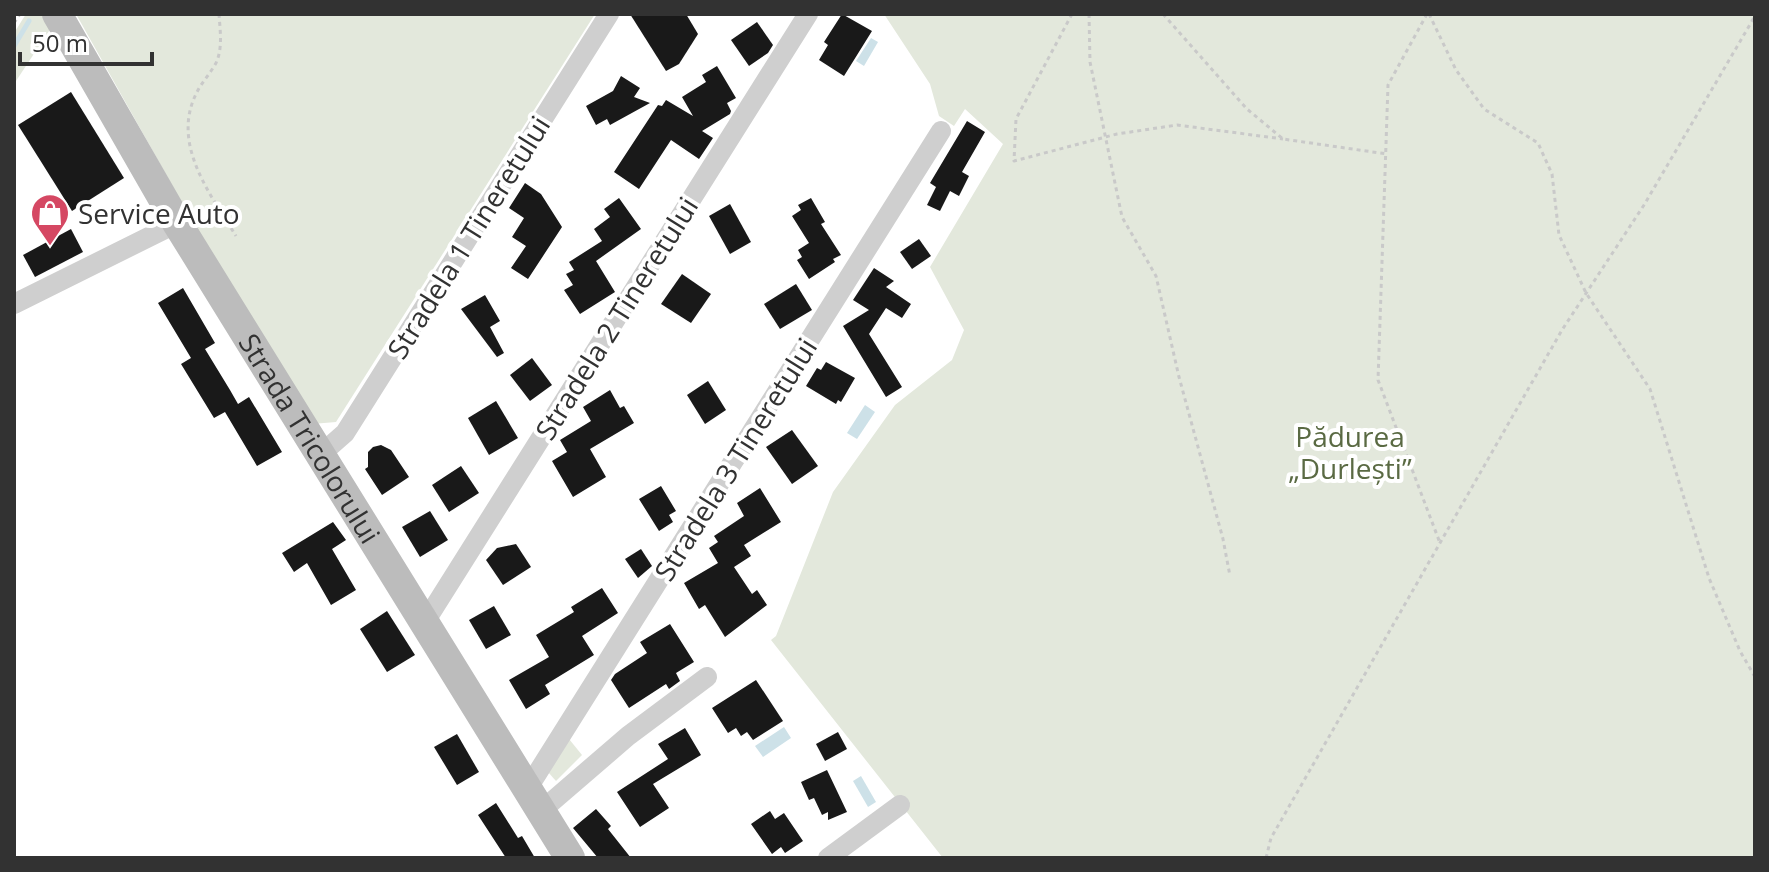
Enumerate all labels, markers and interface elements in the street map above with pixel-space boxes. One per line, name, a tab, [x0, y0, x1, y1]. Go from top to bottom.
scale bar	[20, 16, 152, 66]
text: 50 m	[32, 26, 88, 59]
street label: Stradela 1 Tineretului	[378, 108, 558, 366]
street label: Stradela 2 Tineretului	[526, 189, 706, 447]
shop icon: Service Auto	[29, 192, 71, 247]
place label: Service Auto	[78, 194, 240, 232]
street label: Strada Tricolorului	[231, 326, 390, 550]
street label: Stradela 3 Tineretului	[645, 330, 825, 588]
park label: Pădurea „Durlești”	[1288, 417, 1412, 487]

